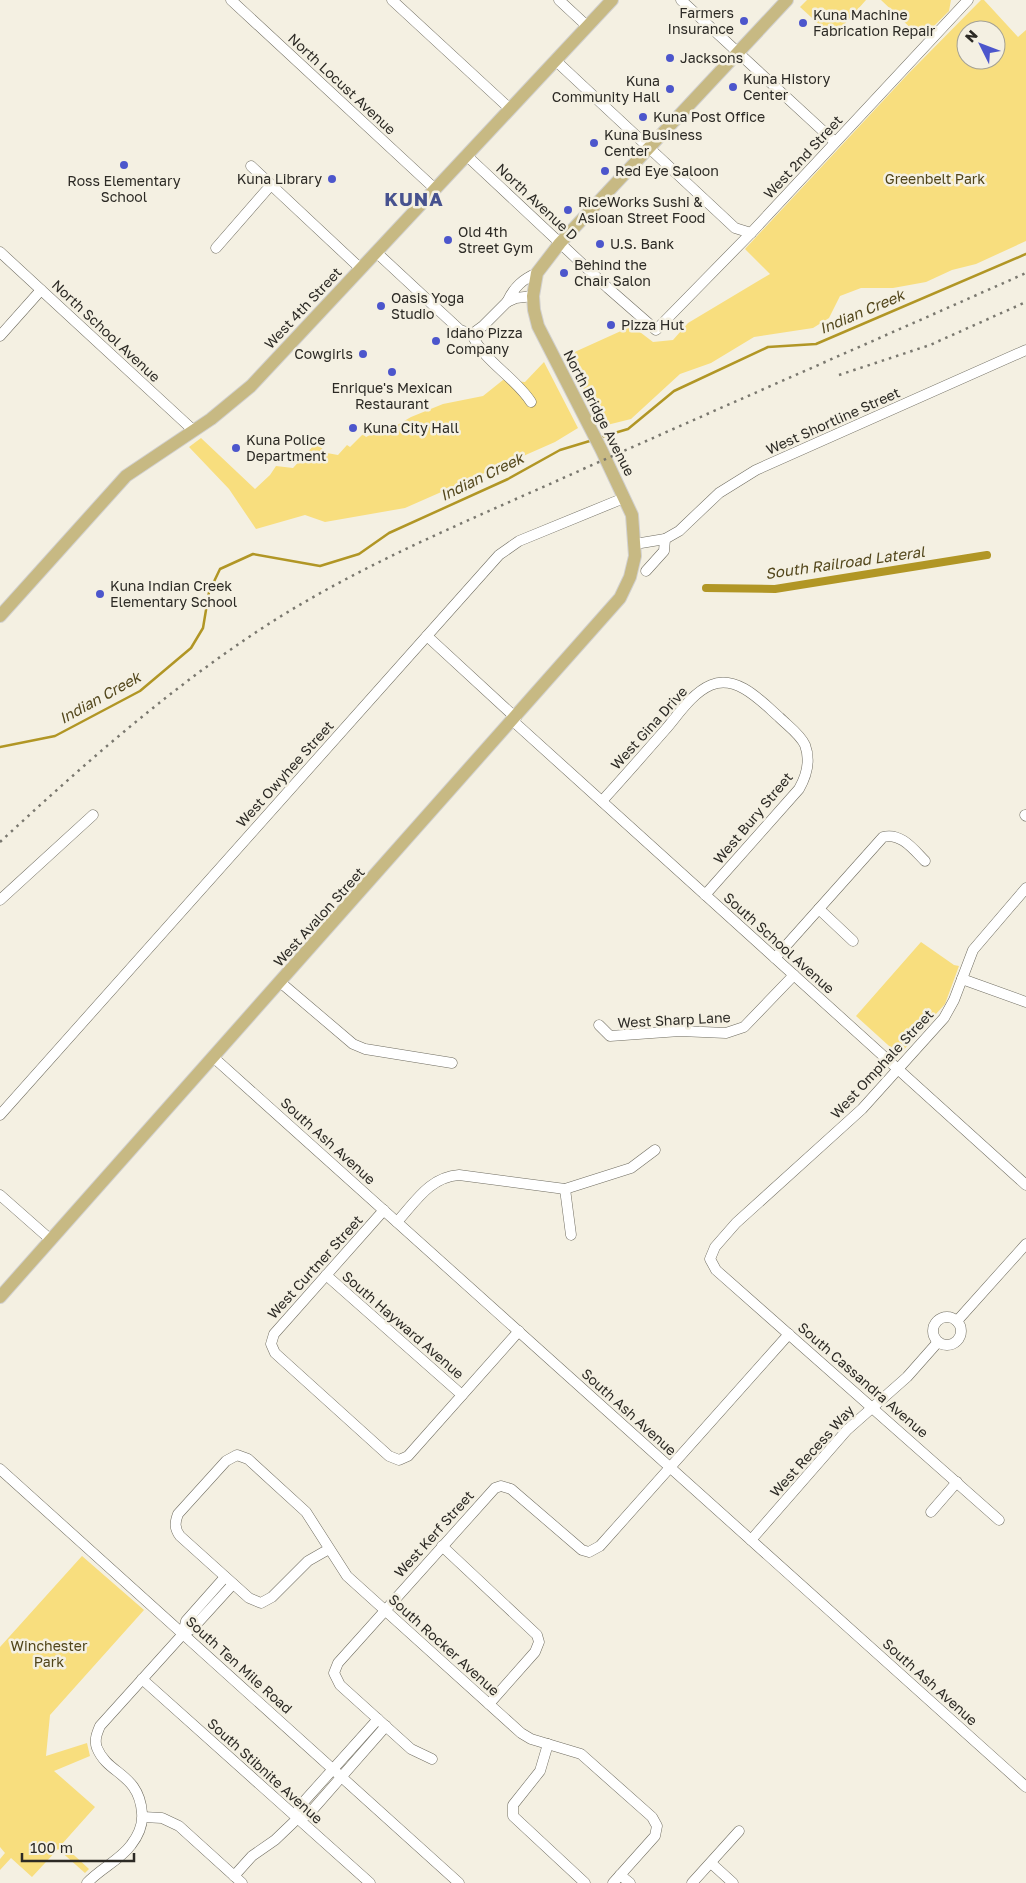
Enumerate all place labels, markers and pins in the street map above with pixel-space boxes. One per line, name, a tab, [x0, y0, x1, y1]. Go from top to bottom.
place label: Farmers Insurance	[668, 4, 734, 37]
place label: Kuna Machine Fabrication Repair	[813, 6, 936, 39]
marker: Farmers Insurance	[738, 15, 750, 27]
marker: Kuna Machine Fabrication Repair	[797, 17, 809, 29]
place label: Jacksons	[680, 49, 743, 66]
marker: Jacksons	[664, 52, 676, 64]
place label: Kuna History Center	[743, 70, 831, 103]
place label: Kuna Community Hall	[552, 72, 660, 105]
marker: Kuna History Center	[727, 81, 739, 93]
marker: Kuna Community Hall	[664, 83, 676, 95]
place label: Kuna Post Office	[653, 108, 765, 125]
marker: Kuna Post Office	[637, 111, 649, 123]
place label: Kuna Business Center	[604, 126, 702, 159]
marker: Kuna Business Center	[588, 137, 600, 149]
marker: Ross Elementary School	[118, 159, 130, 171]
place label: Red Eye Saloon	[615, 162, 719, 179]
marker: Red Eye Saloon	[599, 165, 611, 177]
place label: Kuna Library	[237, 170, 322, 187]
place label: Ross Elementary School	[67, 172, 181, 205]
marker: Kuna Library	[326, 173, 338, 185]
place label: RiceWorks Sushi & Asioan Street Food	[578, 193, 705, 226]
marker: RiceWorks Sushi & Asioan Street Food	[562, 204, 574, 216]
place label: Old 4th Street Gym	[458, 223, 533, 256]
marker: Old 4th Street Gym	[442, 234, 454, 246]
place label: U.S. Bank	[610, 235, 674, 252]
marker: U.S. Bank	[594, 238, 606, 250]
place label: Behind the Chair Salon	[574, 256, 651, 289]
marker: Behind the Chair Salon	[558, 267, 570, 279]
place label: Oasis Yoga Studio	[391, 289, 464, 322]
marker: Oasis Yoga Studio	[375, 300, 387, 312]
place label: Pizza Hut	[621, 316, 684, 333]
marker: Pizza Hut	[605, 319, 617, 331]
place label: Idaho Pizza Company	[446, 324, 523, 357]
marker: Idaho Pizza Company	[430, 335, 442, 347]
place label: Cowgirls	[294, 345, 353, 362]
marker: Cowgirls	[357, 348, 369, 360]
marker: Enrique's Mexican Restaurant	[386, 366, 398, 378]
place label: Enrique's Mexican Restaurant	[332, 379, 452, 412]
place label: Kuna City Hall	[363, 419, 459, 436]
marker: Kuna City Hall	[347, 422, 359, 434]
place label: Kuna Police Department	[246, 431, 326, 464]
marker: Kuna Police Department	[230, 442, 242, 454]
place label: Kuna Indian Creek Elementary School	[110, 577, 237, 610]
marker: Kuna Indian Creek Elementary School	[94, 588, 106, 600]

